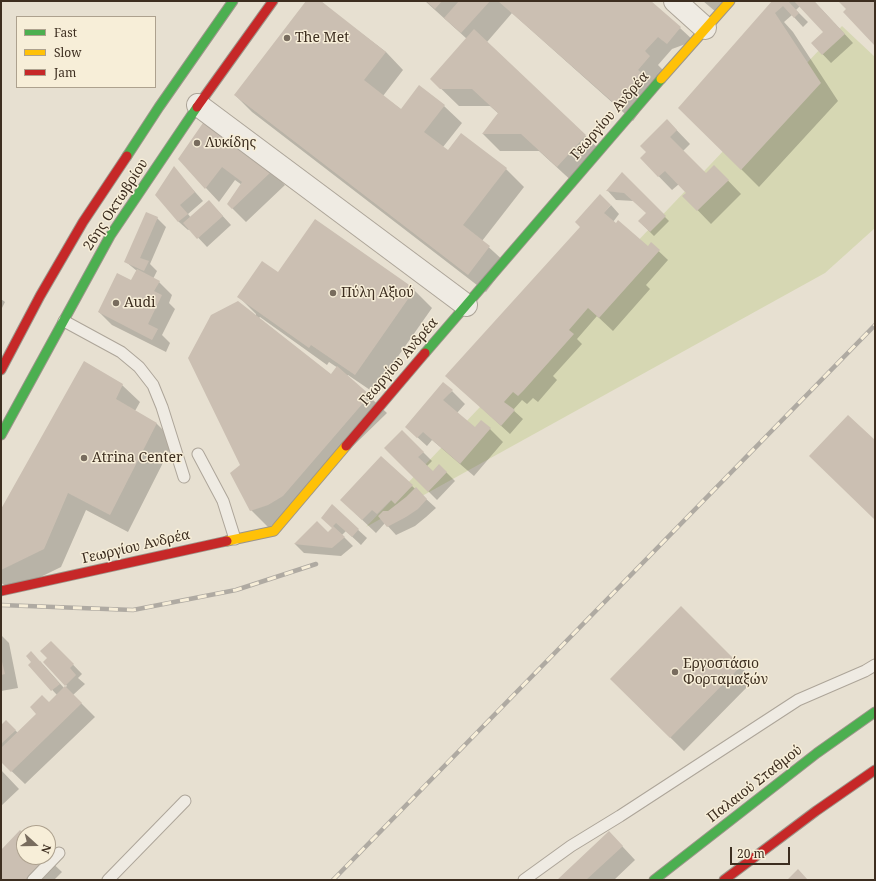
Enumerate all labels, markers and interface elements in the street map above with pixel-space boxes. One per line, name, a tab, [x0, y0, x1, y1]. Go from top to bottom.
legend	[16, 16, 156, 88]
text: Fast	[54, 24, 77, 41]
place label: The Met	[295, 30, 349, 46]
marker: The Met	[282, 33, 292, 43]
text: Slow	[54, 44, 82, 61]
text: Jam	[54, 64, 76, 81]
street label: Γεωργίου Ανδρέα	[567, 69, 653, 163]
place label: Λυκίδης	[205, 135, 256, 151]
marker: Λυκίδης	[192, 138, 202, 148]
street label: 26ης Οκτωβρίου	[80, 156, 152, 254]
place label: Πύλη Αξιού	[341, 285, 414, 301]
marker: Πύλη Αξιού	[328, 288, 338, 298]
place label: Audi	[124, 295, 156, 311]
marker: Audi	[111, 298, 121, 308]
street label: Γεωργίου Ανδρέα	[356, 315, 442, 409]
place label: Atrina Center	[92, 450, 183, 466]
marker: Atrina Center	[79, 453, 89, 463]
street label: Γεωργίου Ανδρέα	[80, 526, 192, 568]
place label: Εργοστάσιο Φορταμαξών	[683, 656, 768, 688]
marker: Εργοστάσιο Φορταμαξών	[670, 667, 680, 677]
street label: Παλαιού Σταθμού	[704, 742, 806, 826]
north arrow	[16, 825, 56, 865]
scale bar	[732, 839, 792, 865]
text: N	[38, 842, 55, 856]
text: 20 m	[737, 845, 765, 862]

